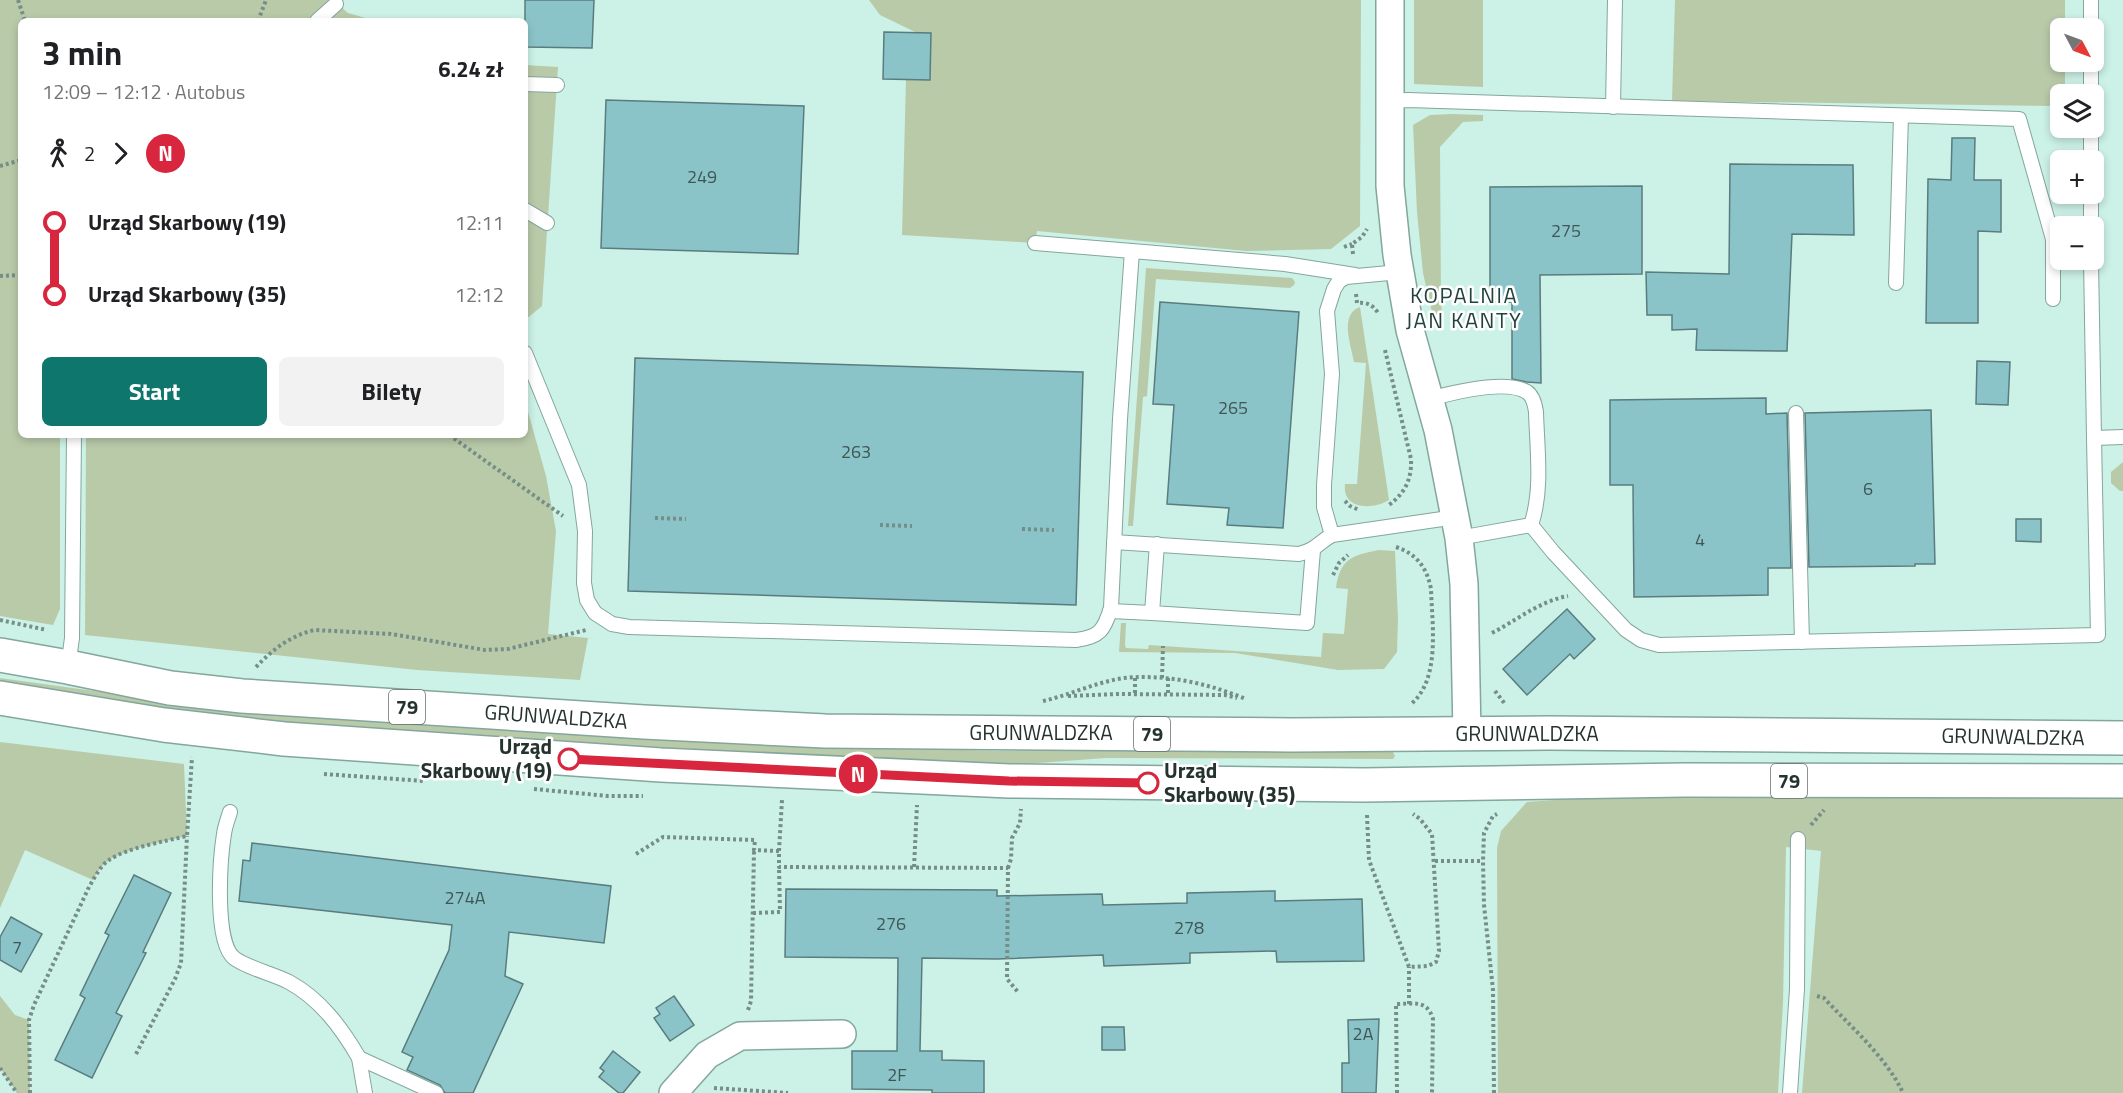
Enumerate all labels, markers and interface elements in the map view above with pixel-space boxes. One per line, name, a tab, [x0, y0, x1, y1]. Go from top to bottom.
north arrow	[2050, 18, 2104, 72]
map controls	[2050, 18, 2104, 270]
text: 3 min	[42, 28, 122, 78]
text: 6.24 zł	[438, 52, 504, 86]
text: 12:09 – 12:12 · Autobus	[42, 76, 245, 107]
button: layers	[2050, 84, 2104, 138]
icon: walk	[42, 137, 75, 170]
icon: forward	[104, 137, 137, 170]
text: N	[158, 137, 173, 169]
text: 2	[84, 138, 95, 169]
button: +	[2050, 150, 2104, 204]
house number: 249	[687, 163, 717, 190]
text: Urząd Skarbowy (19)	[88, 205, 286, 239]
text: 12:11	[455, 207, 504, 238]
button: −	[2050, 216, 2104, 270]
house number: 275	[1551, 217, 1581, 244]
text: Urząd Skarbowy (35)	[88, 277, 286, 311]
district label: KOPALNIA JAN KANTY	[1406, 278, 1522, 337]
text: 12:12	[455, 279, 504, 310]
button: Start	[42, 357, 267, 426]
button: Bilety	[279, 357, 504, 426]
house number: 265	[1218, 394, 1248, 421]
house number: 263	[841, 438, 871, 465]
house number: 6	[1863, 475, 1873, 502]
house number: 4	[1695, 526, 1705, 553]
road number: 79	[389, 690, 425, 724]
street label: GRUNWALDZKA	[483, 695, 629, 737]
street label: GRUNWALDZKA	[969, 716, 1113, 748]
road number: 79	[1134, 717, 1170, 751]
street label: GRUNWALDZKA	[1455, 717, 1599, 749]
street label: GRUNWALDZKA	[1941, 719, 2085, 753]
place label: Urząd Skarbowy (19)	[421, 730, 552, 786]
marker: Urząd Skarbowy (19)	[558, 748, 580, 770]
line badge: N	[838, 754, 878, 794]
place label: Urząd Skarbowy (35)	[1164, 754, 1295, 810]
text: N	[851, 758, 865, 790]
road number: 79	[1771, 764, 1807, 798]
marker: Urząd Skarbowy (35)	[1137, 772, 1159, 794]
house number: 274A	[445, 884, 486, 911]
house number: 276	[876, 910, 906, 937]
house number: 278	[1174, 914, 1204, 941]
house number: 7	[12, 934, 22, 961]
house number: 2A	[1353, 1020, 1374, 1047]
house number: 2F	[887, 1061, 907, 1088]

